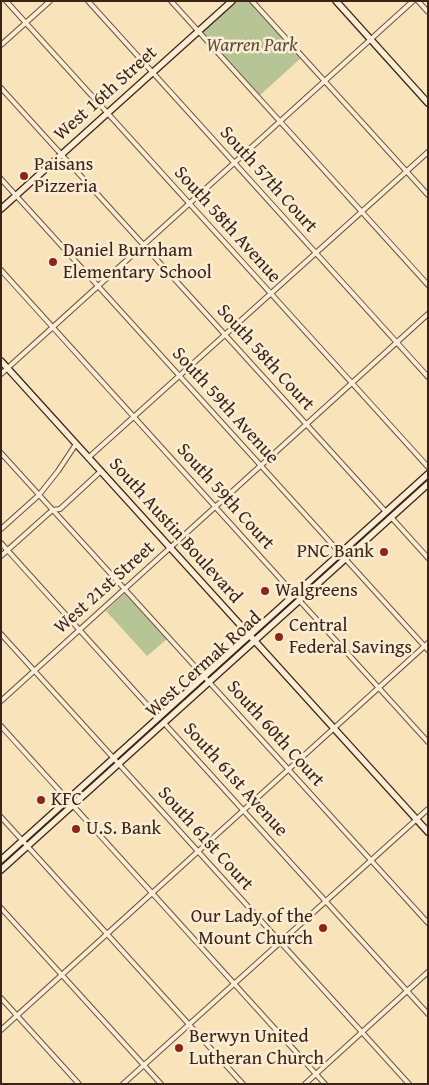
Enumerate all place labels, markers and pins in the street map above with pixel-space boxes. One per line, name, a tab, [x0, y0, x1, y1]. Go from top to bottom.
place label: Paisans Pizzeria	[34, 154, 97, 198]
marker: Paisans Pizzeria	[18, 170, 30, 182]
place label: Daniel Burnham Elementary School	[63, 240, 212, 284]
marker: Daniel Burnham Elementary School	[47, 256, 59, 268]
place label: PNC Bank	[297, 541, 374, 563]
marker: PNC Bank	[378, 546, 390, 558]
place label: Walgreens	[275, 580, 358, 602]
marker: Walgreens	[259, 585, 271, 597]
place label: Central Federal Savings	[289, 615, 412, 659]
marker: Central Federal Savings	[273, 631, 285, 643]
place label: KFC	[51, 789, 82, 811]
marker: KFC	[35, 794, 47, 806]
place label: U.S. Bank	[86, 818, 161, 840]
marker: U.S. Bank	[70, 823, 82, 835]
place label: Our Lady of the Mount Church	[191, 906, 313, 950]
marker: Our Lady of the Mount Church	[317, 922, 329, 934]
place label: Berwyn United Lutheran Church	[189, 1026, 324, 1070]
marker: Berwyn United Lutheran Church	[173, 1042, 185, 1054]

